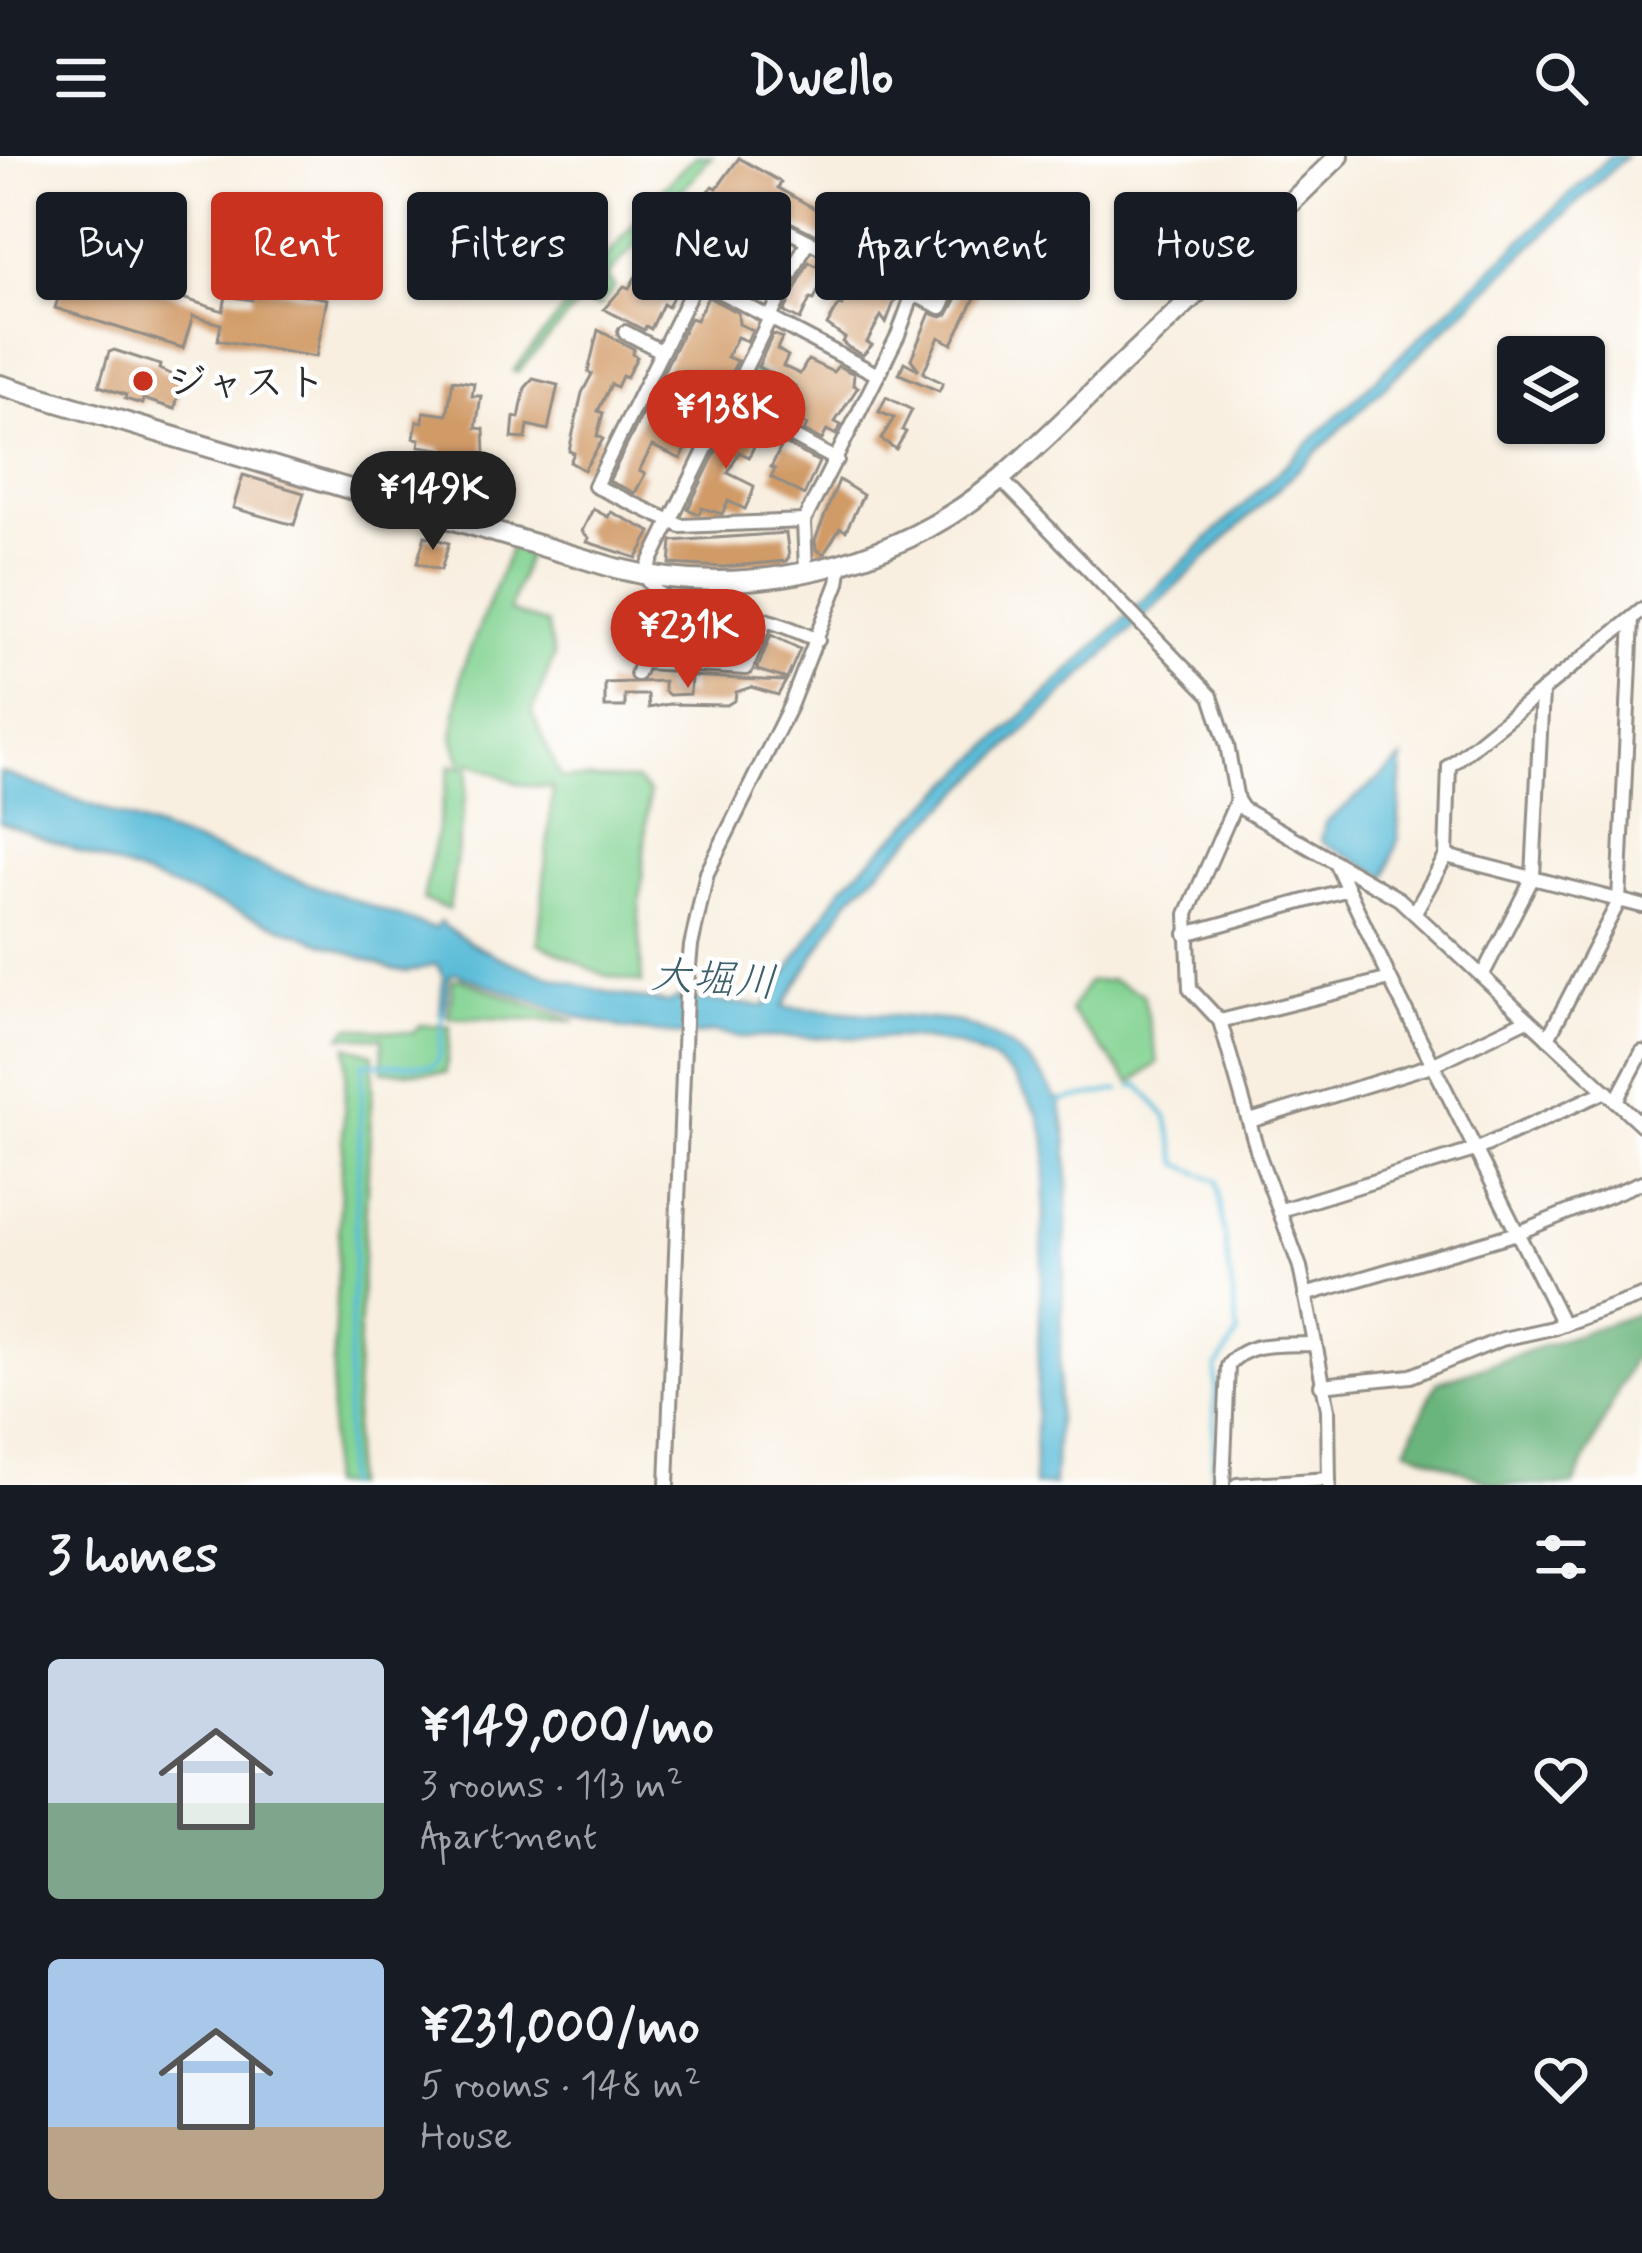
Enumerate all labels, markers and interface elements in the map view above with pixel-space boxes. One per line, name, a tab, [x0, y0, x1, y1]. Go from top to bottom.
text: Dwello	[748, 43, 894, 114]
icon: menu	[48, 45, 114, 111]
icon: search	[1528, 45, 1594, 111]
chip: Buy	[36, 192, 187, 300]
chip: Rent	[211, 192, 383, 300]
chip: Filters	[407, 192, 608, 300]
chip: New	[632, 192, 791, 300]
chip: Apartment	[815, 192, 1090, 300]
chip: House	[1114, 192, 1297, 300]
map controls	[1497, 336, 1605, 444]
button: layers	[1497, 336, 1605, 444]
place label: ジャスト	[167, 359, 326, 410]
marker: ジャスト	[130, 368, 156, 394]
pin: ¥138K	[642, 370, 810, 472]
text: ¥138K	[674, 383, 779, 434]
pin: ¥149K	[349, 451, 517, 553]
text: ¥149K	[377, 464, 489, 515]
pin: ¥231K	[604, 589, 772, 691]
text: ¥231K	[638, 602, 738, 653]
water label: 大堀川	[649, 949, 779, 1012]
text: 3 homes	[48, 1524, 218, 1590]
icon: filters	[1528, 1524, 1594, 1590]
text: ¥149,000/mo	[420, 1695, 714, 1761]
icon: home	[144, 1707, 288, 1851]
icon: heart	[1528, 1746, 1594, 1812]
text: 3 rooms · 113 m²	[420, 1761, 683, 1812]
text: Apartment	[420, 1812, 597, 1863]
text: ¥231,000/mo	[420, 1995, 700, 2061]
icon: home	[144, 2007, 288, 2151]
icon: heart	[1528, 2046, 1594, 2112]
text: 5 rooms · 148 m²	[420, 2061, 701, 2112]
text: House	[420, 2112, 512, 2163]

